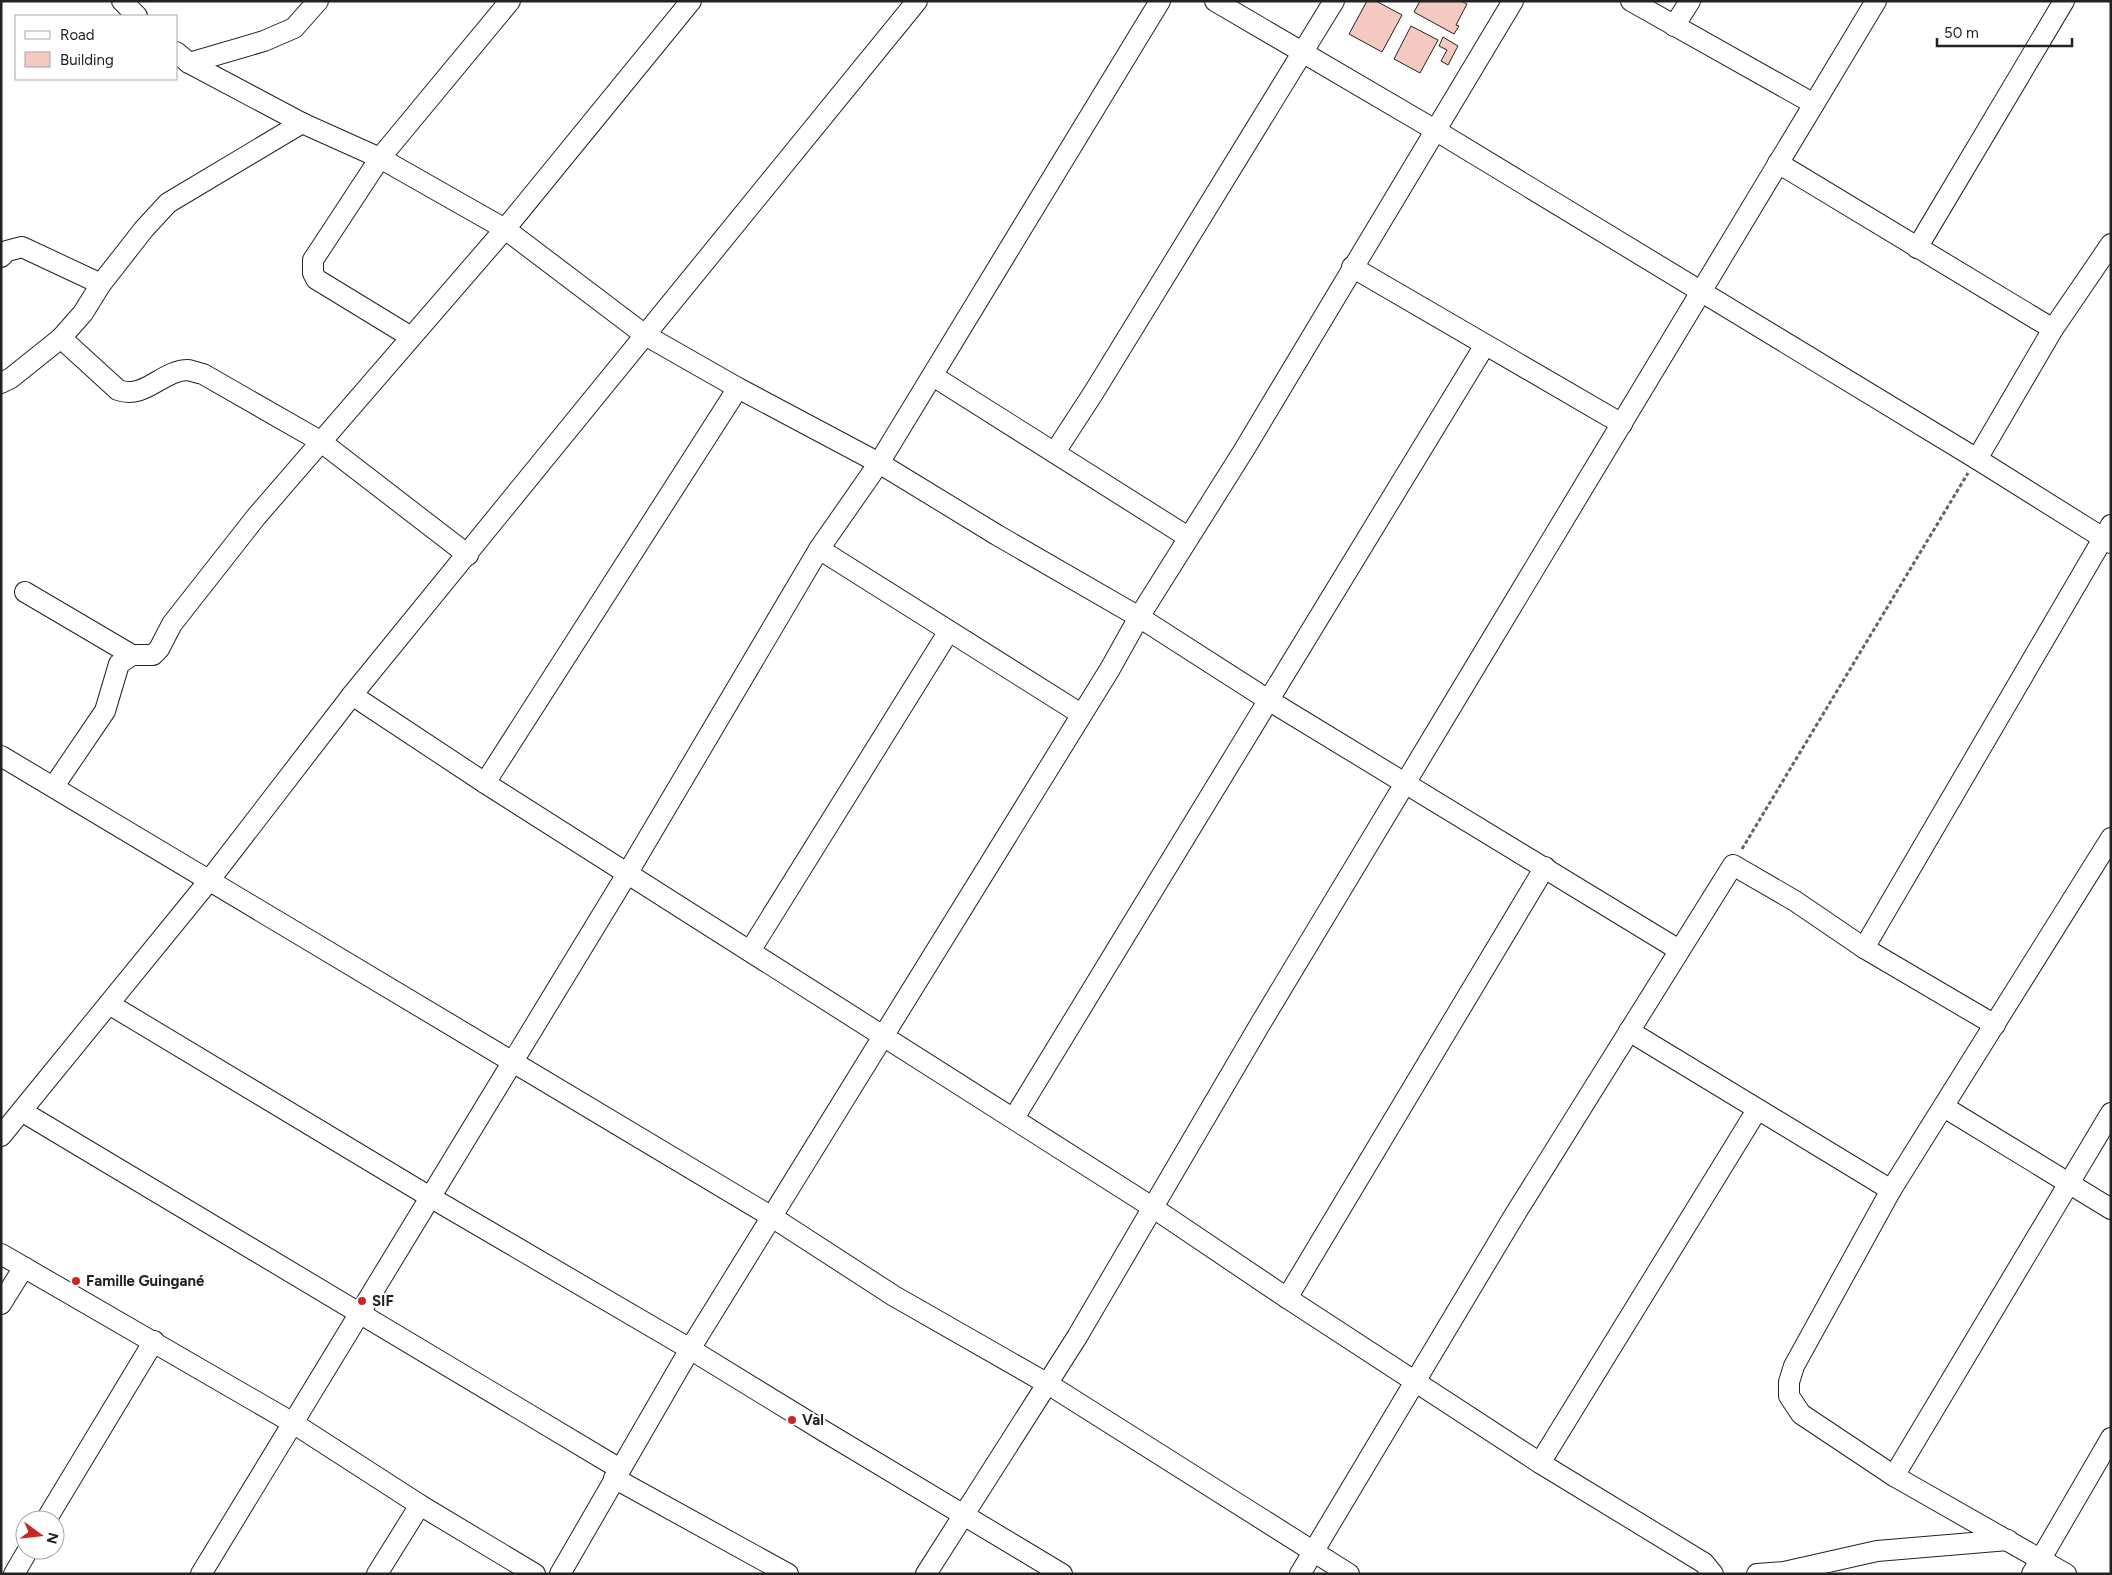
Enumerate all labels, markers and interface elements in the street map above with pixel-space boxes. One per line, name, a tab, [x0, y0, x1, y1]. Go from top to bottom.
legend	[15, 15, 178, 80]
scale bar	[1937, 15, 2072, 47]
text: 50 m	[1944, 24, 1979, 42]
text: Road	[60, 26, 95, 44]
text: Building	[60, 51, 114, 69]
place label: Famille Guingané	[86, 1272, 205, 1290]
marker: Famille Guingané	[70, 1275, 82, 1287]
place label: SIF	[372, 1292, 394, 1310]
marker: SIF	[356, 1295, 368, 1307]
place label: Val	[802, 1411, 824, 1429]
marker: Val	[786, 1414, 798, 1426]
north arrow	[15, 1510, 65, 1560]
text: N	[42, 1531, 62, 1546]

